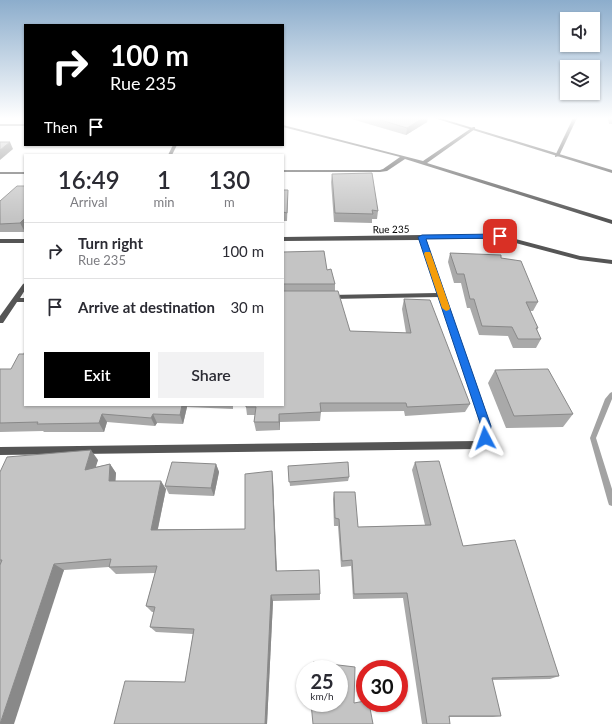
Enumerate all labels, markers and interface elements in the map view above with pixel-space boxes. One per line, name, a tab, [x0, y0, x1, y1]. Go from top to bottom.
map controls	[560, 12, 600, 100]
button: sound	[560, 12, 600, 52]
text: 100 m	[110, 38, 189, 72]
icon: right	[44, 40, 96, 92]
button: layers	[560, 60, 600, 100]
text: Rue 235	[110, 72, 176, 94]
icon: arrive	[85, 116, 107, 138]
text: Then	[44, 118, 77, 136]
text: 16:49	[58, 165, 120, 194]
text: 1	[157, 165, 171, 194]
text: 130	[208, 165, 250, 194]
text: Arrival	[70, 194, 107, 210]
text: min	[153, 194, 175, 210]
text: m	[224, 194, 235, 210]
pin	[483, 219, 517, 253]
street label: Rue 235	[372, 223, 410, 235]
icon: arrive	[489, 225, 511, 247]
text: Turn right	[78, 234, 143, 252]
icon: right	[44, 240, 66, 262]
text: 100 m	[222, 242, 264, 260]
text: Rue 235	[78, 252, 126, 268]
icon: arrive	[44, 296, 66, 318]
text: Arrive at destination	[78, 298, 215, 316]
text: 30 m	[230, 298, 264, 316]
button: Exit	[44, 352, 150, 398]
button: Share	[158, 352, 264, 398]
position arrow	[464, 417, 506, 459]
speed limit sign: 30	[356, 660, 408, 712]
text: 25	[310, 669, 334, 693]
text: km/h	[310, 690, 334, 702]

